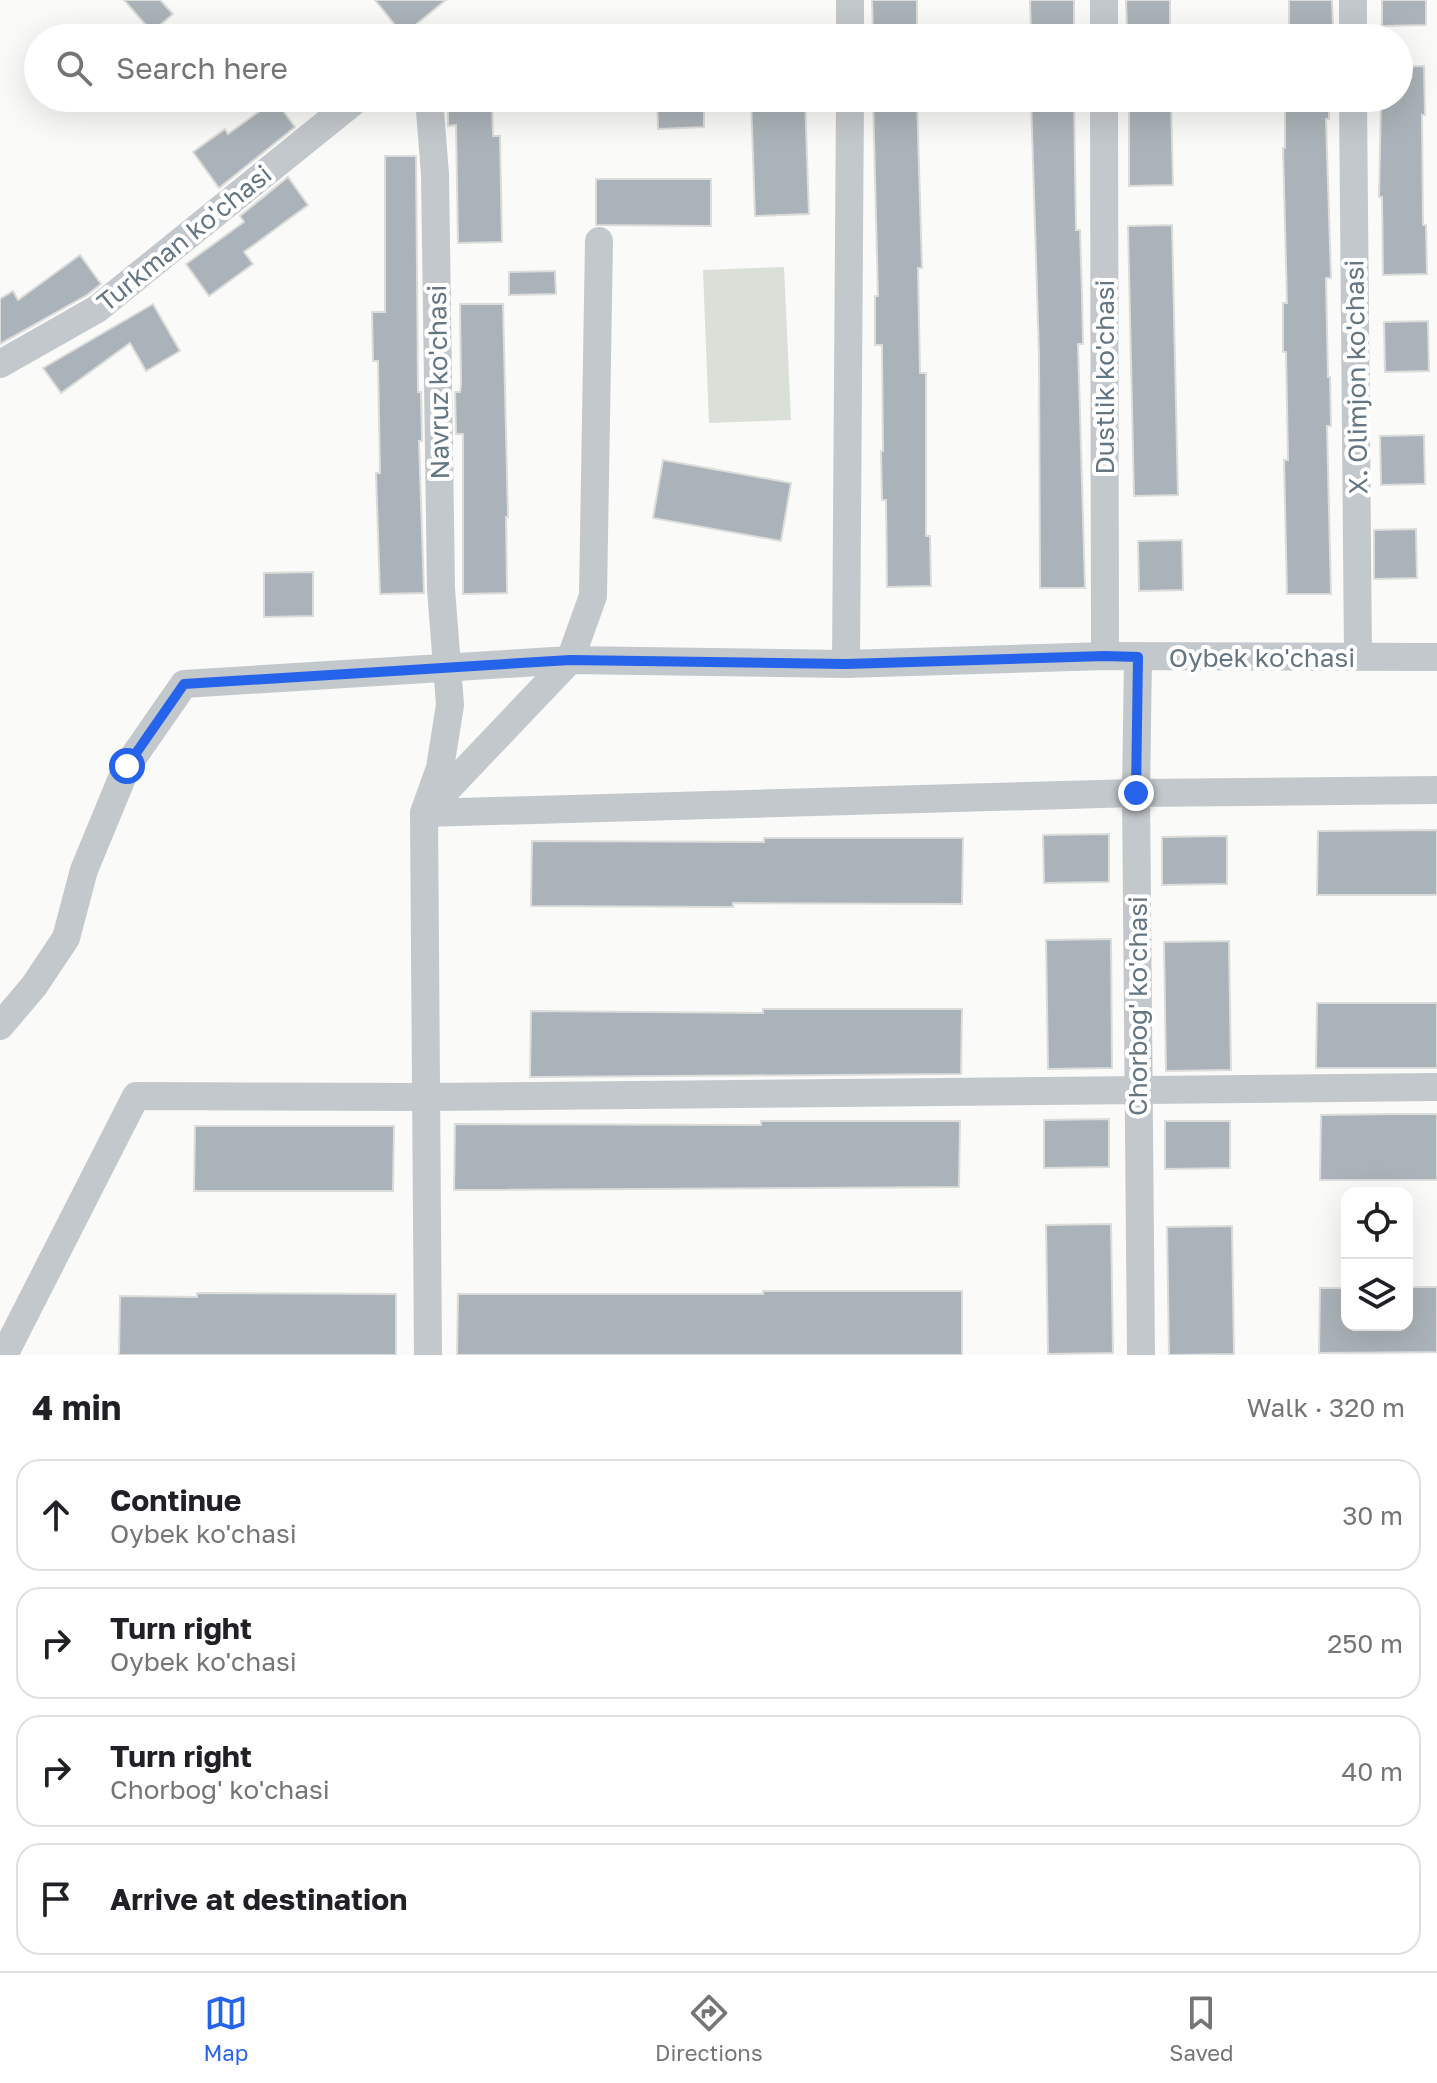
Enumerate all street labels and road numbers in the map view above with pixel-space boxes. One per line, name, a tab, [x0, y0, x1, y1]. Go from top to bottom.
street label: Turkman ko'chasi	[91, 158, 277, 318]
street label: X. Olimjon ko'chasi	[1338, 259, 1374, 495]
street label: Dustlik ko'chasi	[1089, 279, 1120, 475]
street label: Navruz ko'chasi	[421, 284, 455, 480]
street label: Oybek ko'chasi	[1169, 642, 1355, 673]
street label: Chorbog' ko'chasi	[1122, 896, 1153, 1116]

